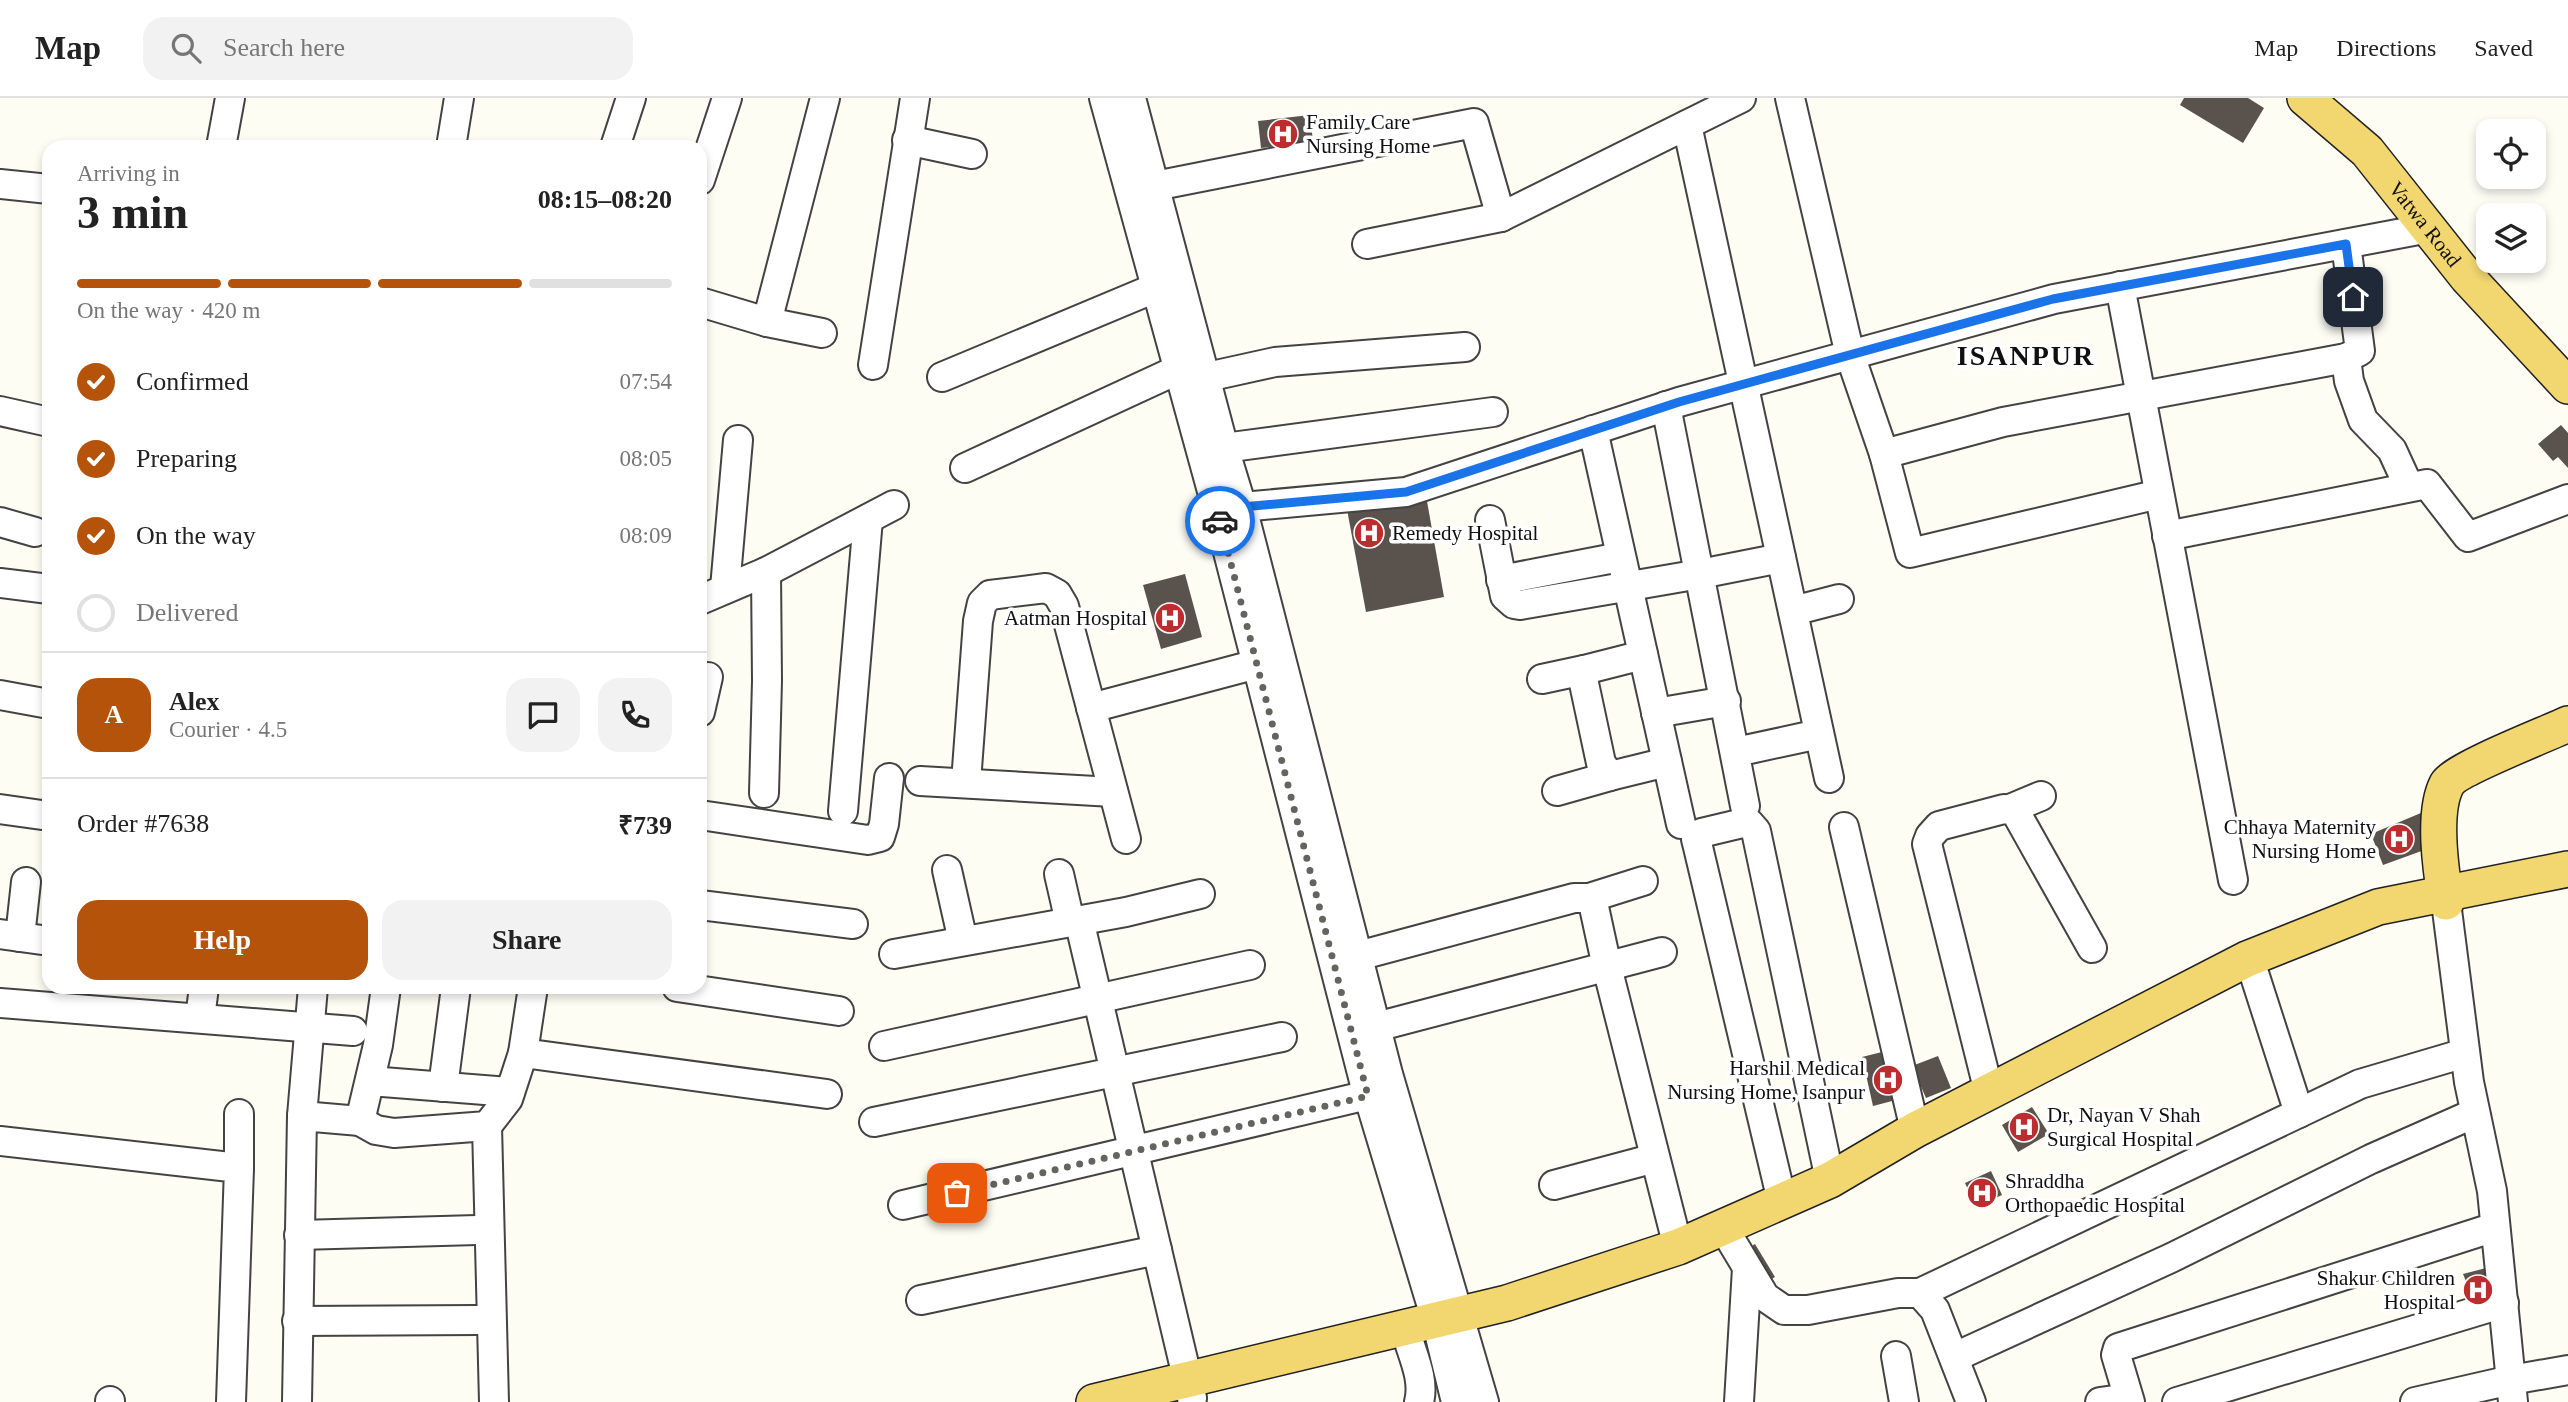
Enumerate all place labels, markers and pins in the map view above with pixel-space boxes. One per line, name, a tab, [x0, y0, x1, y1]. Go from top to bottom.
place label: Family Care Nursing Home	[1306, 110, 1430, 158]
hospital icon: Family Care Nursing Home	[1266, 117, 1300, 151]
pin	[2323, 267, 2383, 327]
hospital icon: Remedy Hospital	[1352, 516, 1386, 550]
place label: Remedy Hospital	[1392, 521, 1539, 545]
hospital icon: Aatman Hospital	[1153, 601, 1187, 635]
place label: Aatman Hospital	[1004, 606, 1147, 630]
place label: Chhaya Maternity Nursing Home	[2224, 815, 2376, 863]
hospital icon: Chhaya Maternity Nursing Home	[2382, 822, 2416, 856]
place label: Harshil Medical Nursing Home, Isanpur	[1667, 1056, 1865, 1104]
hospital icon: Harshil Medical Nursing Home, Isanpur	[1871, 1063, 1905, 1097]
place label: Dr, Nayan V Shah Surgical Hospital	[2047, 1103, 2201, 1151]
hospital icon: Dr, Nayan V Shah Surgical Hospital	[2007, 1110, 2041, 1144]
pin	[927, 1163, 987, 1223]
place label: Shraddha Orthopaedic Hospital	[2005, 1169, 2185, 1217]
hospital icon: Shraddha Orthopaedic Hospital	[1965, 1176, 1999, 1210]
place label: Shakur Children Hospital	[2317, 1266, 2455, 1314]
hospital icon: Shakur Children Hospital	[2461, 1273, 2495, 1307]

